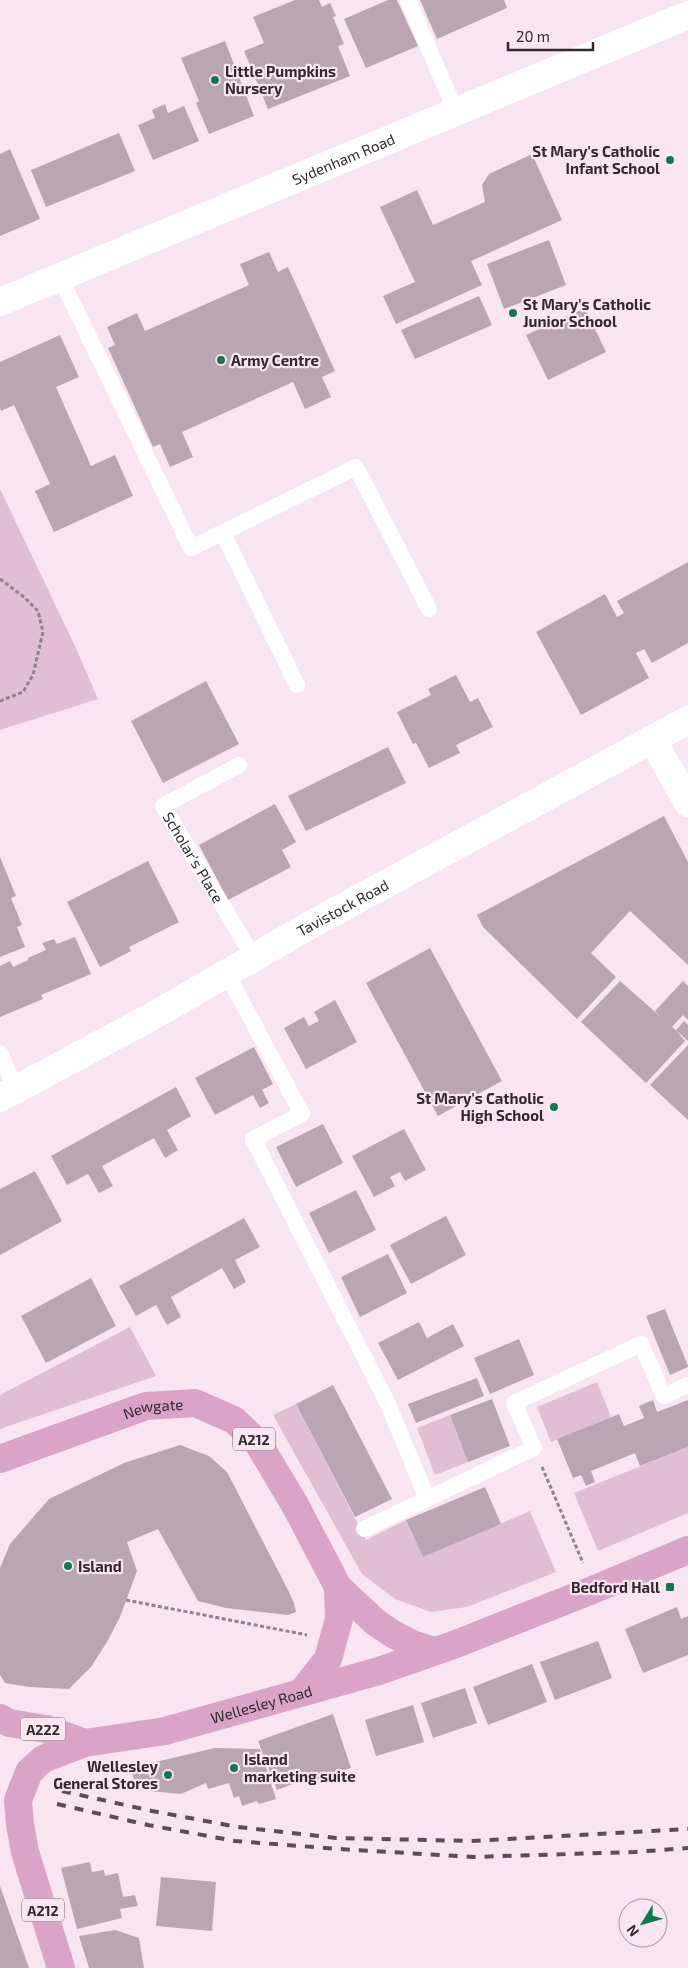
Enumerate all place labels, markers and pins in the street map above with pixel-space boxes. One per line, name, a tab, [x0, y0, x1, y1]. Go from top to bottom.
place label: Little Pumpkins Nursery	[225, 62, 336, 98]
marker: Little Pumpkins Nursery	[209, 74, 221, 86]
place label: St Mary's Catholic Infant School	[532, 142, 660, 177]
marker: St Mary's Catholic Infant School	[664, 154, 676, 166]
place label: St Mary's Catholic Junior School	[523, 295, 651, 330]
marker: St Mary's Catholic Junior School	[507, 307, 519, 319]
place label: Army Centre	[231, 351, 319, 370]
marker: Army Centre	[215, 354, 227, 366]
place label: St Mary's Catholic High School	[416, 1089, 544, 1124]
marker: St Mary's Catholic High School	[548, 1101, 560, 1113]
place label: Island	[78, 1557, 122, 1575]
marker: Island	[62, 1560, 74, 1572]
place label: Bedford Hall	[571, 1578, 660, 1596]
marker: Bedford Hall	[664, 1581, 676, 1593]
place label: Island marketing suite	[244, 1750, 356, 1785]
place label: Wellesley General Stores	[53, 1757, 159, 1792]
marker: Island marketing suite	[228, 1762, 240, 1774]
marker: Wellesley General Stores	[162, 1769, 174, 1781]

